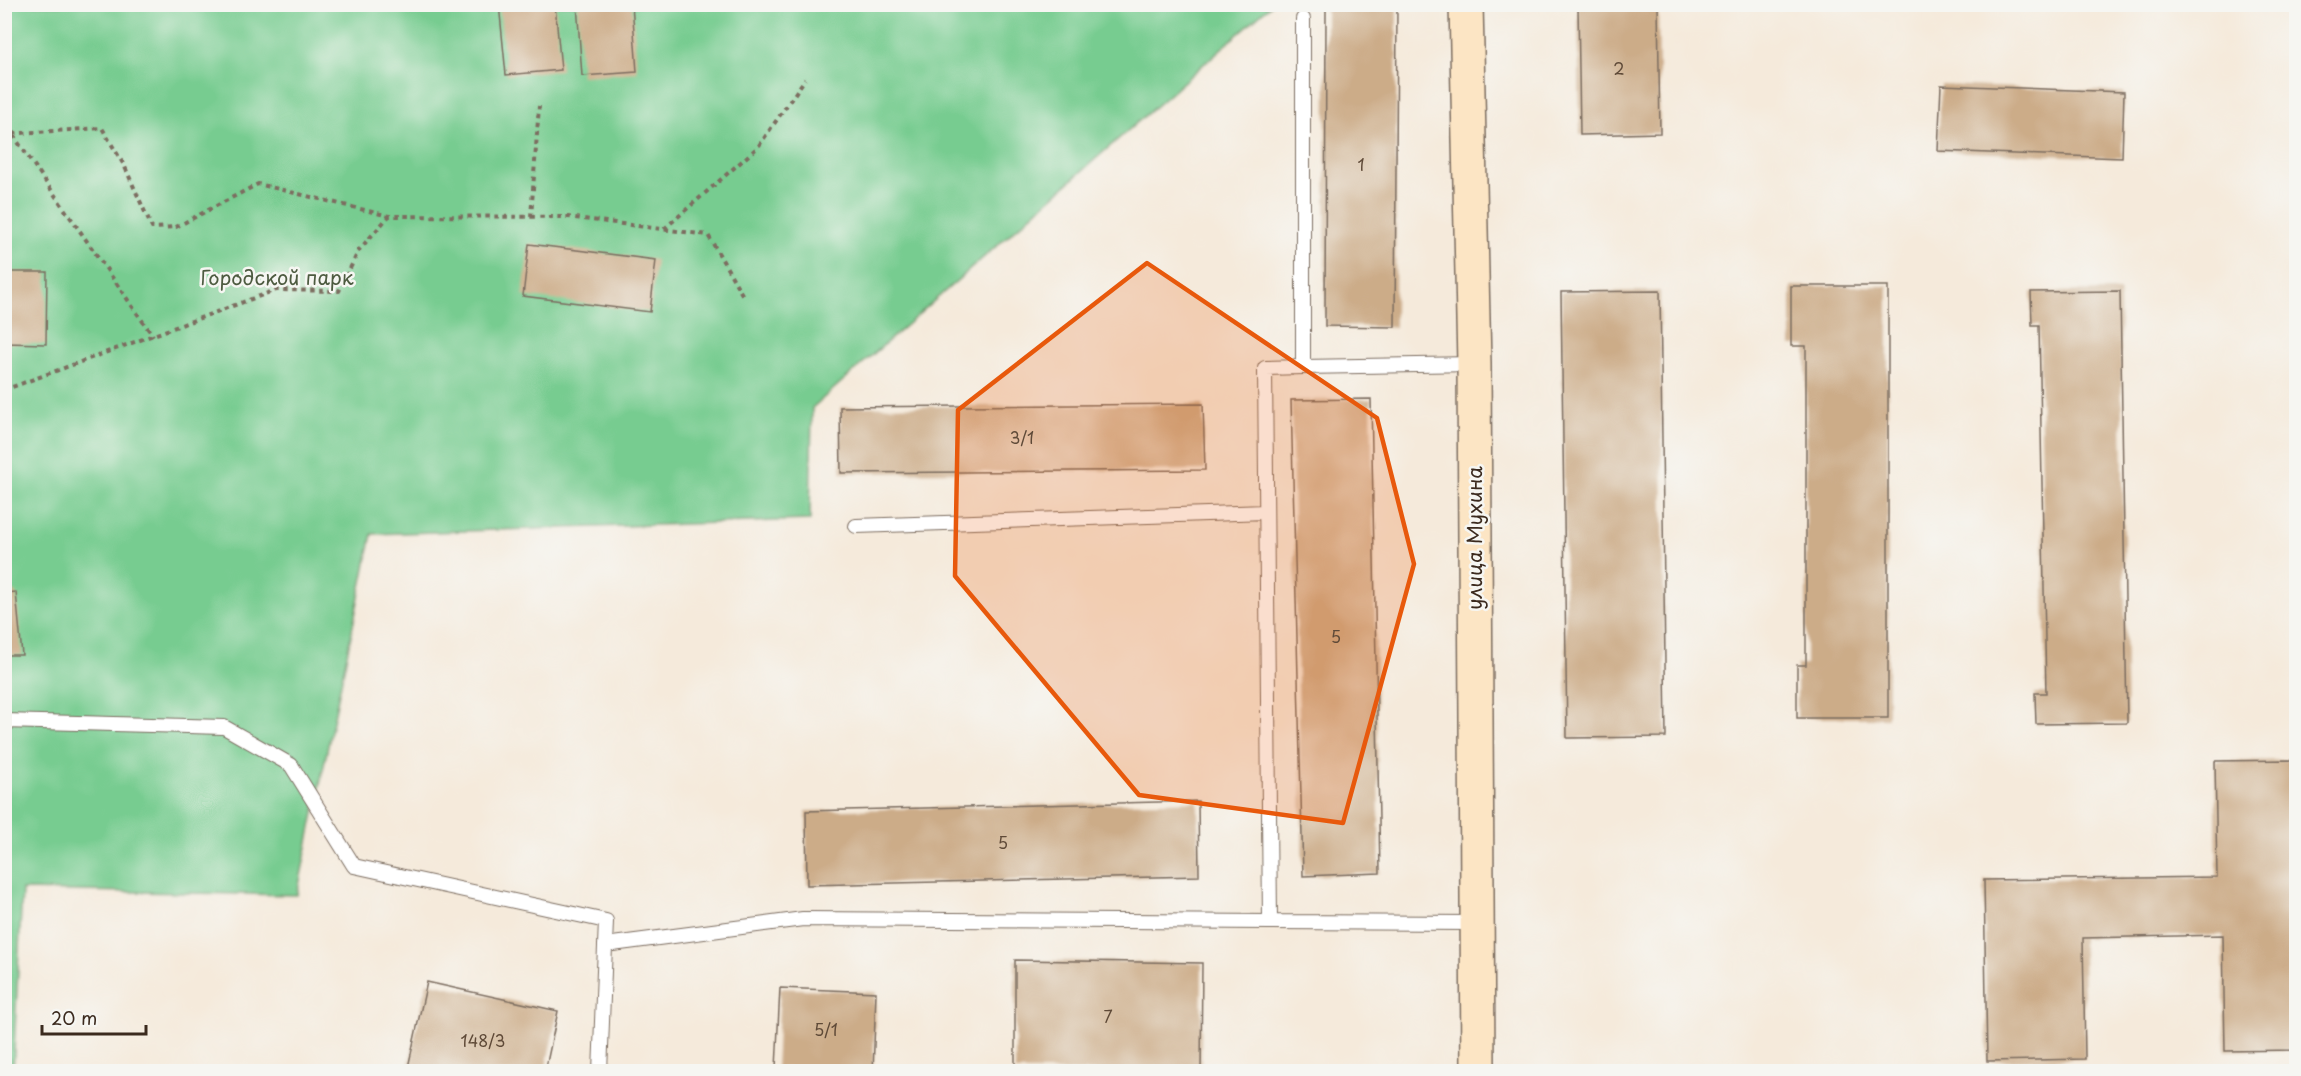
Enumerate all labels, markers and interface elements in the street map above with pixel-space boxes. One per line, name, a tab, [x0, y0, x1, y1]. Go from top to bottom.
house number: 2	[1613, 56, 1625, 80]
house number: 1	[1357, 152, 1365, 176]
park label: Городской парк	[200, 262, 354, 292]
house number: 3/1	[1010, 425, 1034, 449]
street label: улица Мухина	[1459, 466, 1489, 610]
house number: 5	[1331, 624, 1341, 648]
house number: 5	[998, 830, 1008, 854]
scale bar	[42, 998, 146, 1036]
text: 20 m	[51, 1004, 97, 1031]
house number: 7	[1103, 1004, 1113, 1028]
house number: 5/1	[814, 1017, 838, 1041]
house number: 148/3	[461, 1028, 505, 1052]

